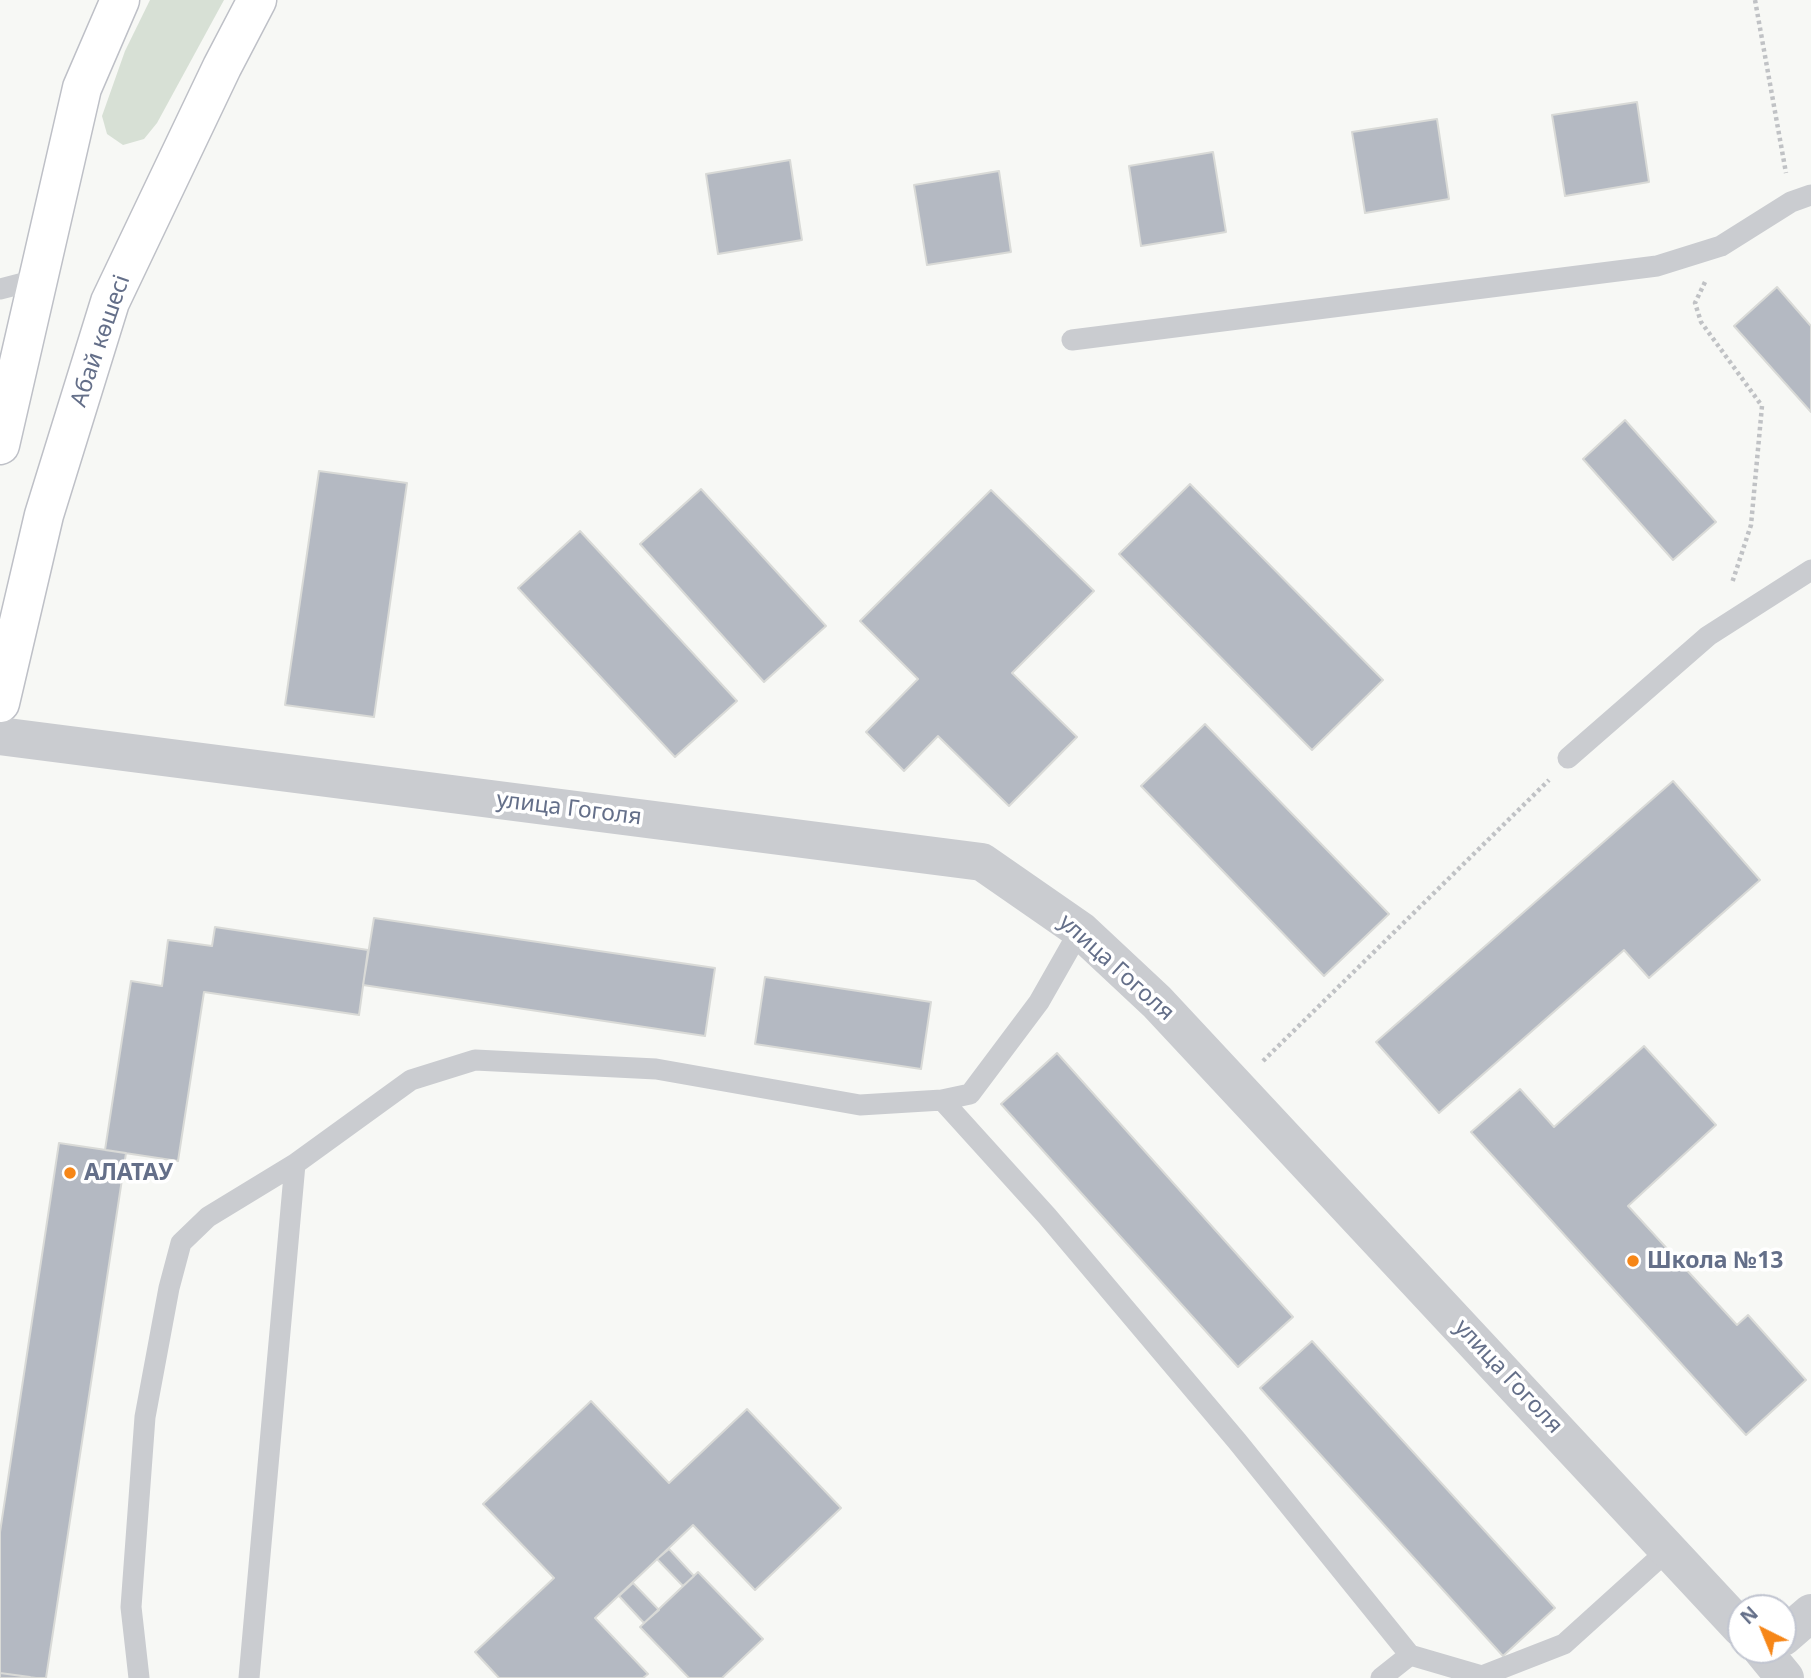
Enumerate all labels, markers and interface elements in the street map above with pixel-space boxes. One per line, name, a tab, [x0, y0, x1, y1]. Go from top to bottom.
street label: Абай көшесі	[66, 271, 136, 411]
street label: улица Гоголя	[495, 786, 643, 832]
street label: улица Гоголя	[1053, 909, 1179, 1027]
place label: АЛАТАУ	[84, 1159, 173, 1187]
marker: АЛАТАУ	[62, 1165, 78, 1181]
place label: Школа №13	[1647, 1247, 1784, 1275]
marker: Школа №13	[1625, 1253, 1641, 1269]
street label: улица Гоголя	[1448, 1314, 1568, 1440]
north arrow	[1727, 1594, 1797, 1664]
text: N	[1735, 1600, 1764, 1630]

